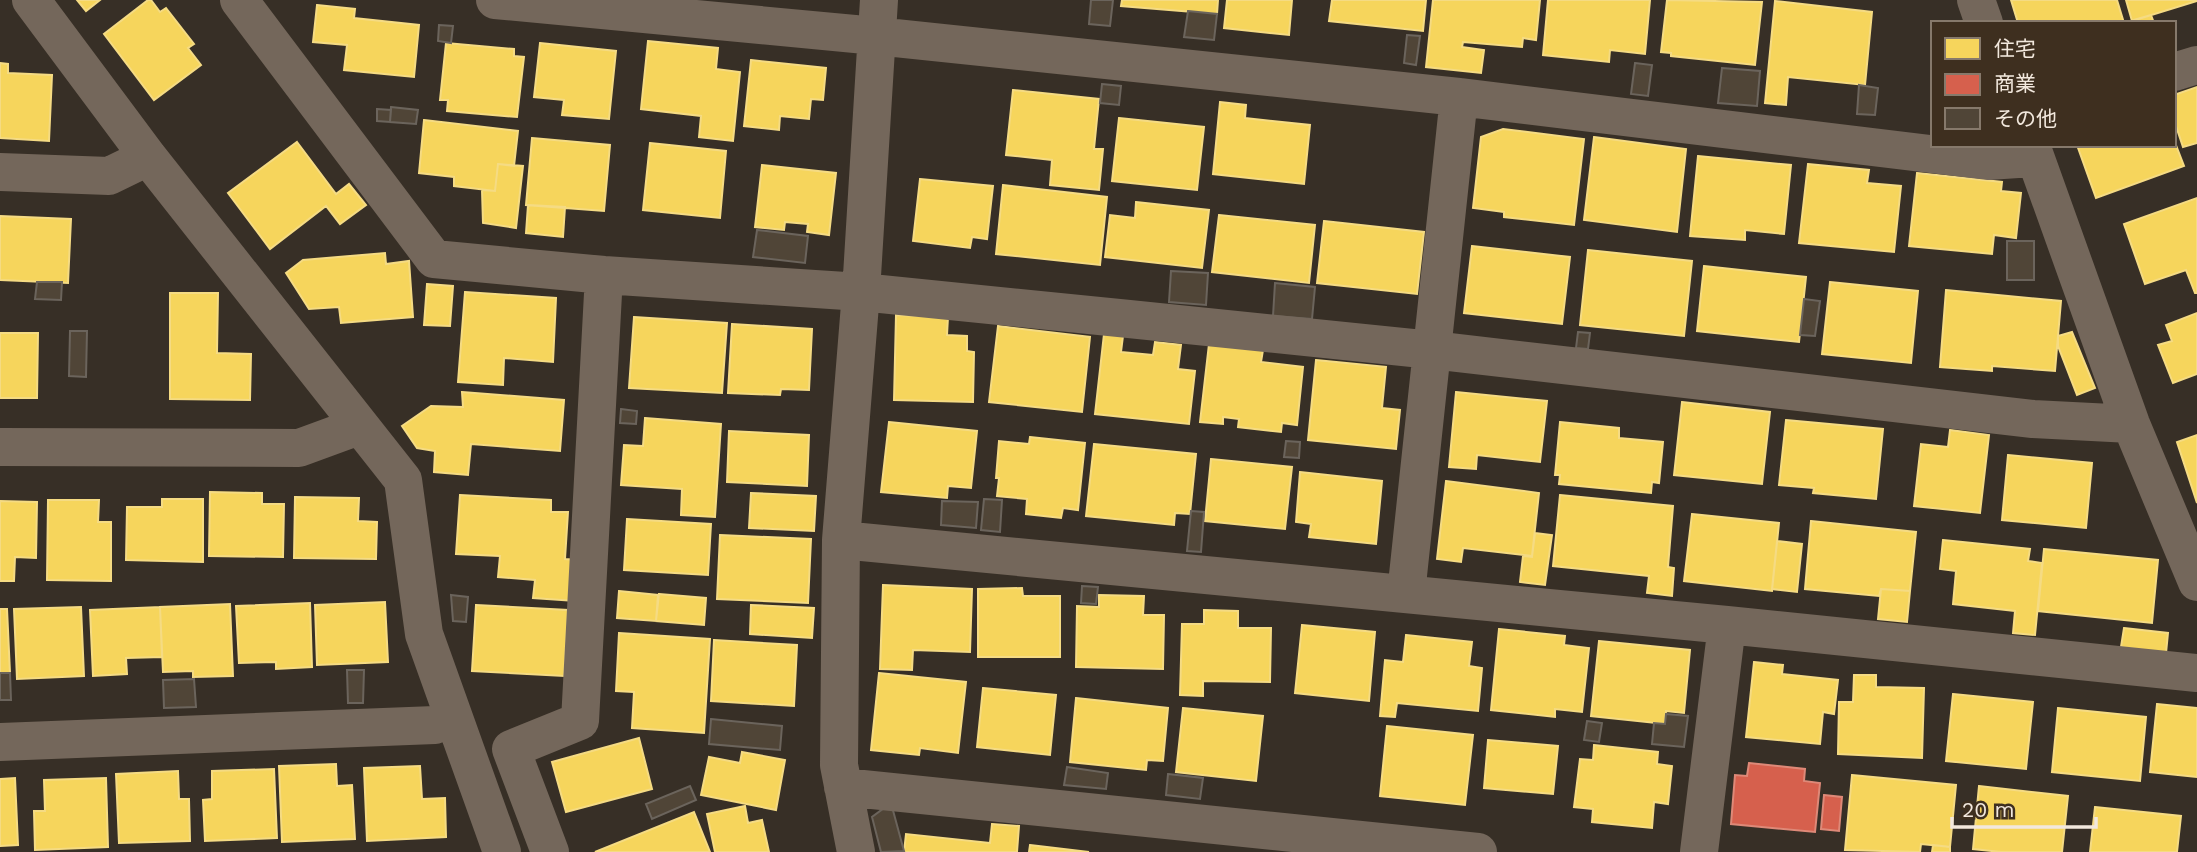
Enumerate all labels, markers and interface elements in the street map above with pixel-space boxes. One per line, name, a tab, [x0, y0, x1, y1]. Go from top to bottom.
legend	[1931, 21, 2176, 147]
text: 住宅	[1994, 36, 2036, 61]
text: 商業	[1994, 71, 2036, 96]
text: その他	[1994, 106, 2057, 131]
scale bar	[1952, 786, 2096, 830]
text: 20 m	[1962, 797, 2014, 822]

